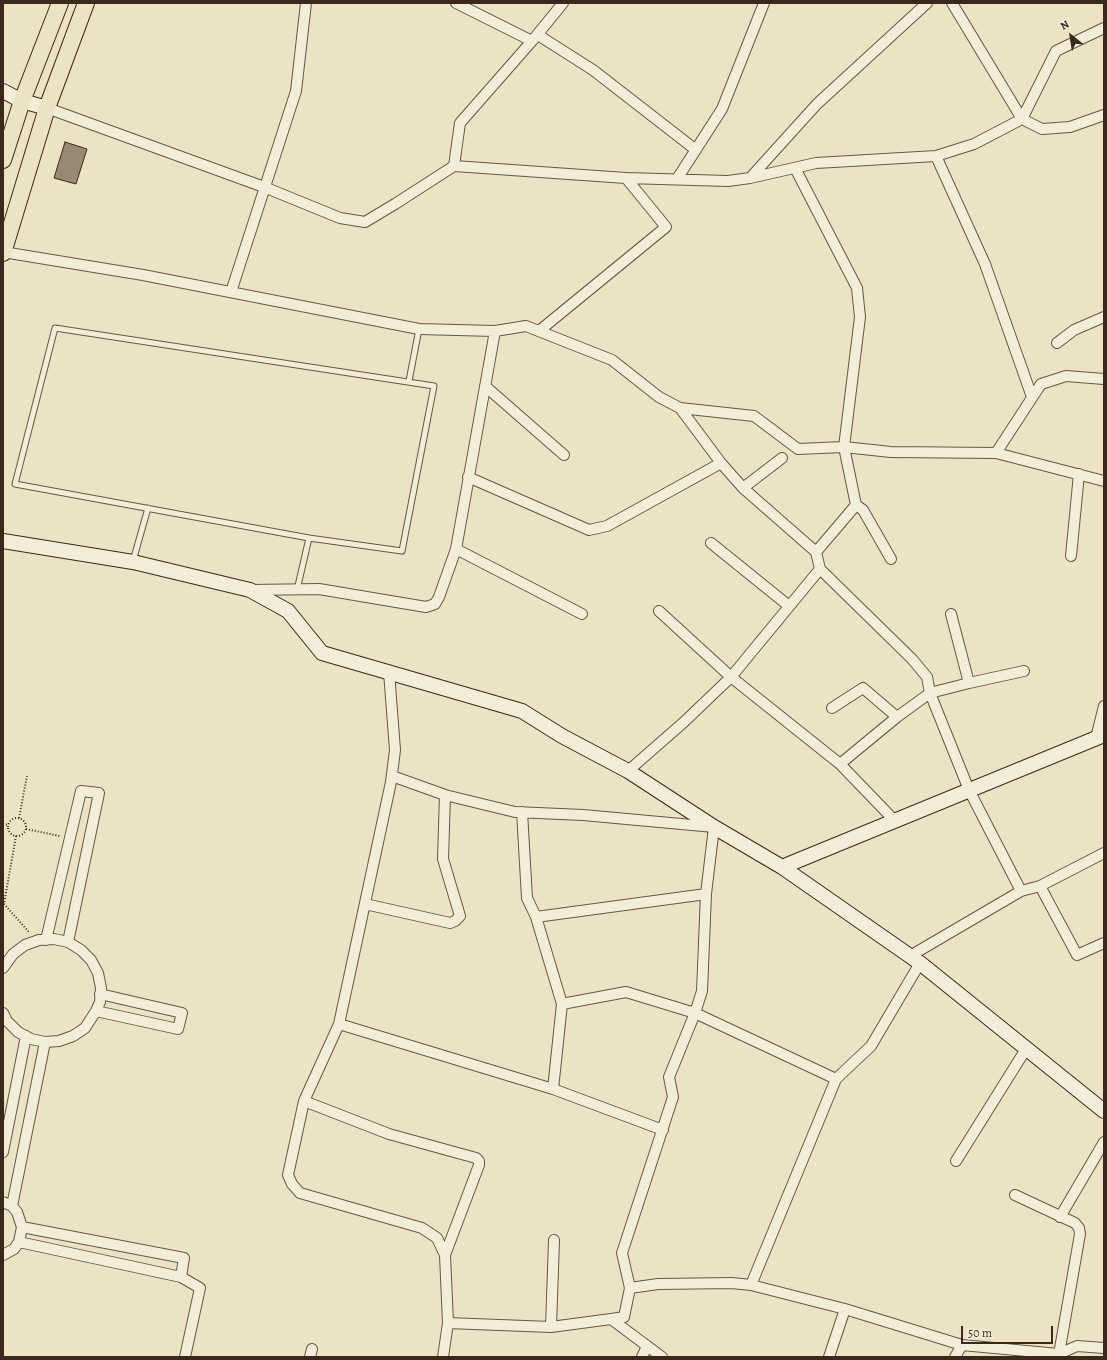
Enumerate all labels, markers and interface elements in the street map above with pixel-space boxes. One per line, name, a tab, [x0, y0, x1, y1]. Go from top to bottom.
north arrow	[1051, 16, 1091, 56]
text: N	[1058, 17, 1072, 34]
scale bar	[963, 1318, 1055, 1344]
text: 50 m	[968, 1325, 992, 1341]

